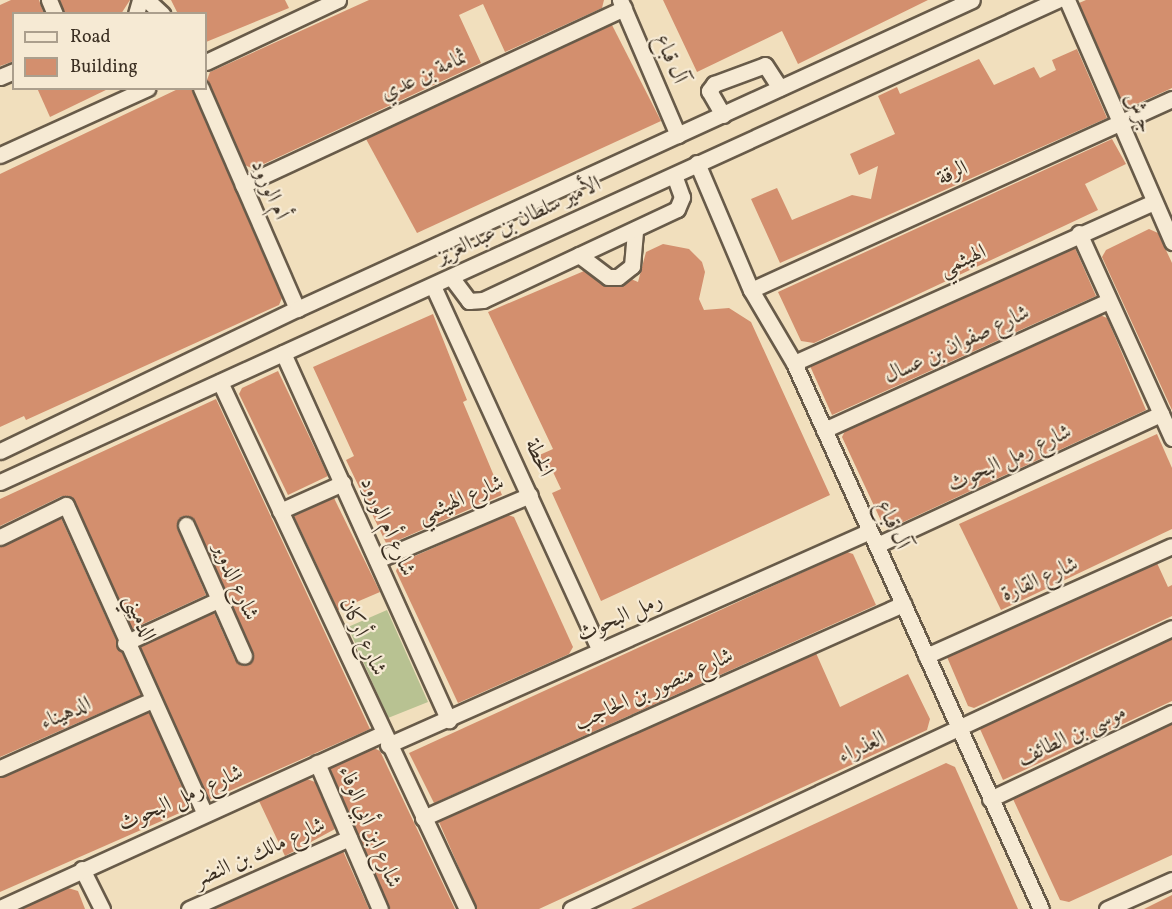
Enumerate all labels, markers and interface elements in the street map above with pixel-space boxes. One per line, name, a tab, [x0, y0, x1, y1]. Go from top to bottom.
legend	[12, 12, 207, 90]
text: Road	[70, 25, 111, 50]
street label: آل قباع	[648, 30, 692, 88]
street label: ثمامة بن عدي	[376, 44, 472, 108]
text: Building	[70, 55, 138, 80]
street label: جرش	[1118, 89, 1158, 137]
street label: أم الورود	[244, 156, 294, 224]
street label: الرقة	[934, 156, 972, 192]
street label: الأمير سلطان بن عبدالعزيز	[433, 171, 605, 271]
street label: الهيثمي	[935, 239, 991, 283]
street label: شارع صفوان بن عسال	[880, 300, 1034, 390]
street label: شارع رمل البحوث	[944, 419, 1076, 499]
street label: الخطة	[518, 435, 558, 481]
street label: شارع الهيثمي	[414, 470, 508, 530]
street label: شارع أم الورود	[353, 473, 421, 581]
street label: آل قباع	[869, 496, 915, 554]
street label: شارع الدوير	[206, 539, 264, 625]
street label: شارع القارة	[997, 551, 1083, 609]
street label: رمل البحوث	[573, 587, 667, 649]
street label: الدميني	[117, 590, 161, 646]
street label: شارع أركان	[333, 594, 391, 680]
street label: شارع منصور بن الحاجب	[570, 643, 738, 737]
street label: الدهيناء	[37, 691, 95, 737]
street label: موسى بن الطائف	[1013, 699, 1131, 773]
street label: العذراء	[834, 726, 890, 770]
street label: شارع رمل البحوث	[114, 760, 248, 838]
street label: شارع ابن أبي الوفاء	[331, 762, 407, 892]
street label: شارع مالك بن النضر	[190, 812, 330, 894]

